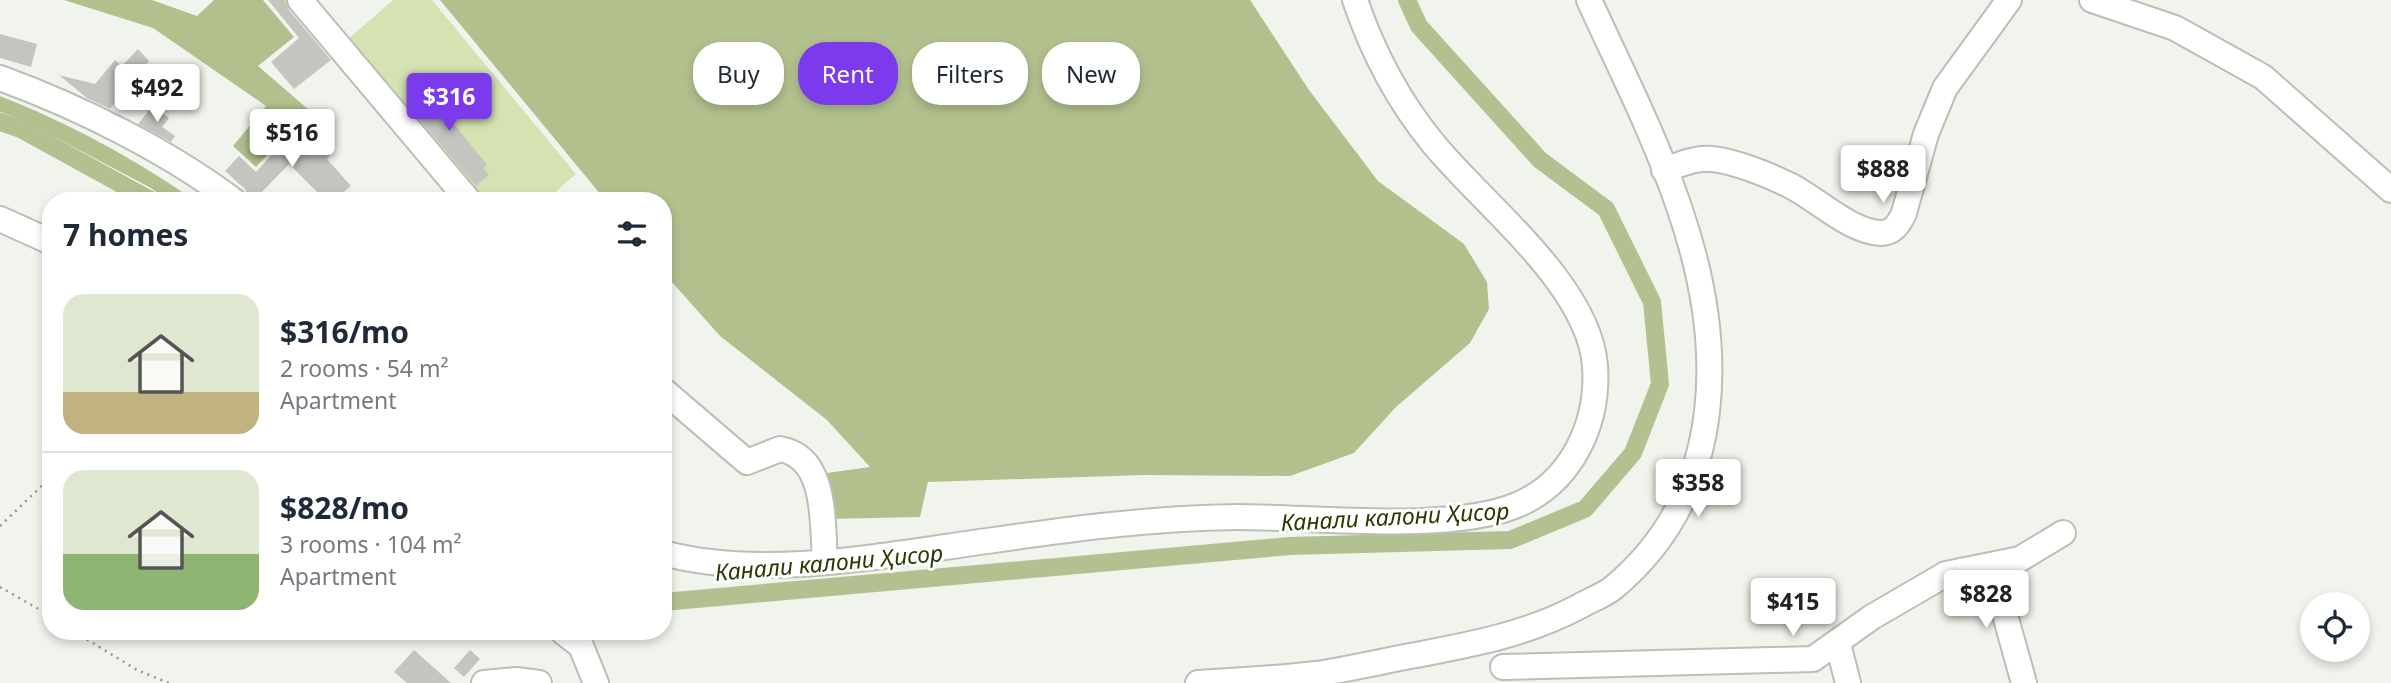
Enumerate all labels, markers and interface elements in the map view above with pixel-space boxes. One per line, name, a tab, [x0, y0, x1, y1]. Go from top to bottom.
chip: Buy	[693, 42, 784, 105]
chip: Rent	[798, 42, 898, 105]
chip: Filters	[912, 42, 1028, 105]
chip: New	[1042, 42, 1140, 105]
pin: $492	[116, 64, 198, 124]
text: $492	[131, 71, 183, 103]
pin: $316	[408, 74, 490, 133]
text: $316	[423, 80, 475, 112]
pin: $516	[251, 110, 333, 169]
text: $516	[266, 116, 318, 148]
pin: $888	[1842, 146, 1924, 205]
text: $888	[1857, 152, 1909, 184]
text: 7 homes	[63, 214, 188, 255]
icon: filters	[613, 215, 651, 253]
text: $316/mo	[280, 311, 409, 352]
icon: home	[119, 322, 203, 406]
text: 2 rooms · 54 m²	[280, 352, 449, 384]
text: Apartment	[280, 384, 397, 416]
pin: $358	[1657, 460, 1739, 519]
text: $358	[1672, 466, 1724, 498]
text: $828/mo	[280, 487, 409, 528]
water label: Канали калони Ҳисор	[1280, 494, 1510, 538]
icon: home	[119, 498, 203, 582]
text: 3 rooms · 104 m²	[280, 528, 462, 560]
water label: Канали калони Ҳисор	[714, 536, 944, 588]
text: Apartment	[280, 560, 397, 592]
pin: $828	[1945, 570, 2027, 630]
text: $828	[1960, 577, 2012, 609]
pin: $415	[1752, 578, 1834, 638]
text: $415	[1767, 585, 1819, 617]
map controls	[2300, 592, 2370, 662]
button: locate	[2300, 592, 2370, 662]

